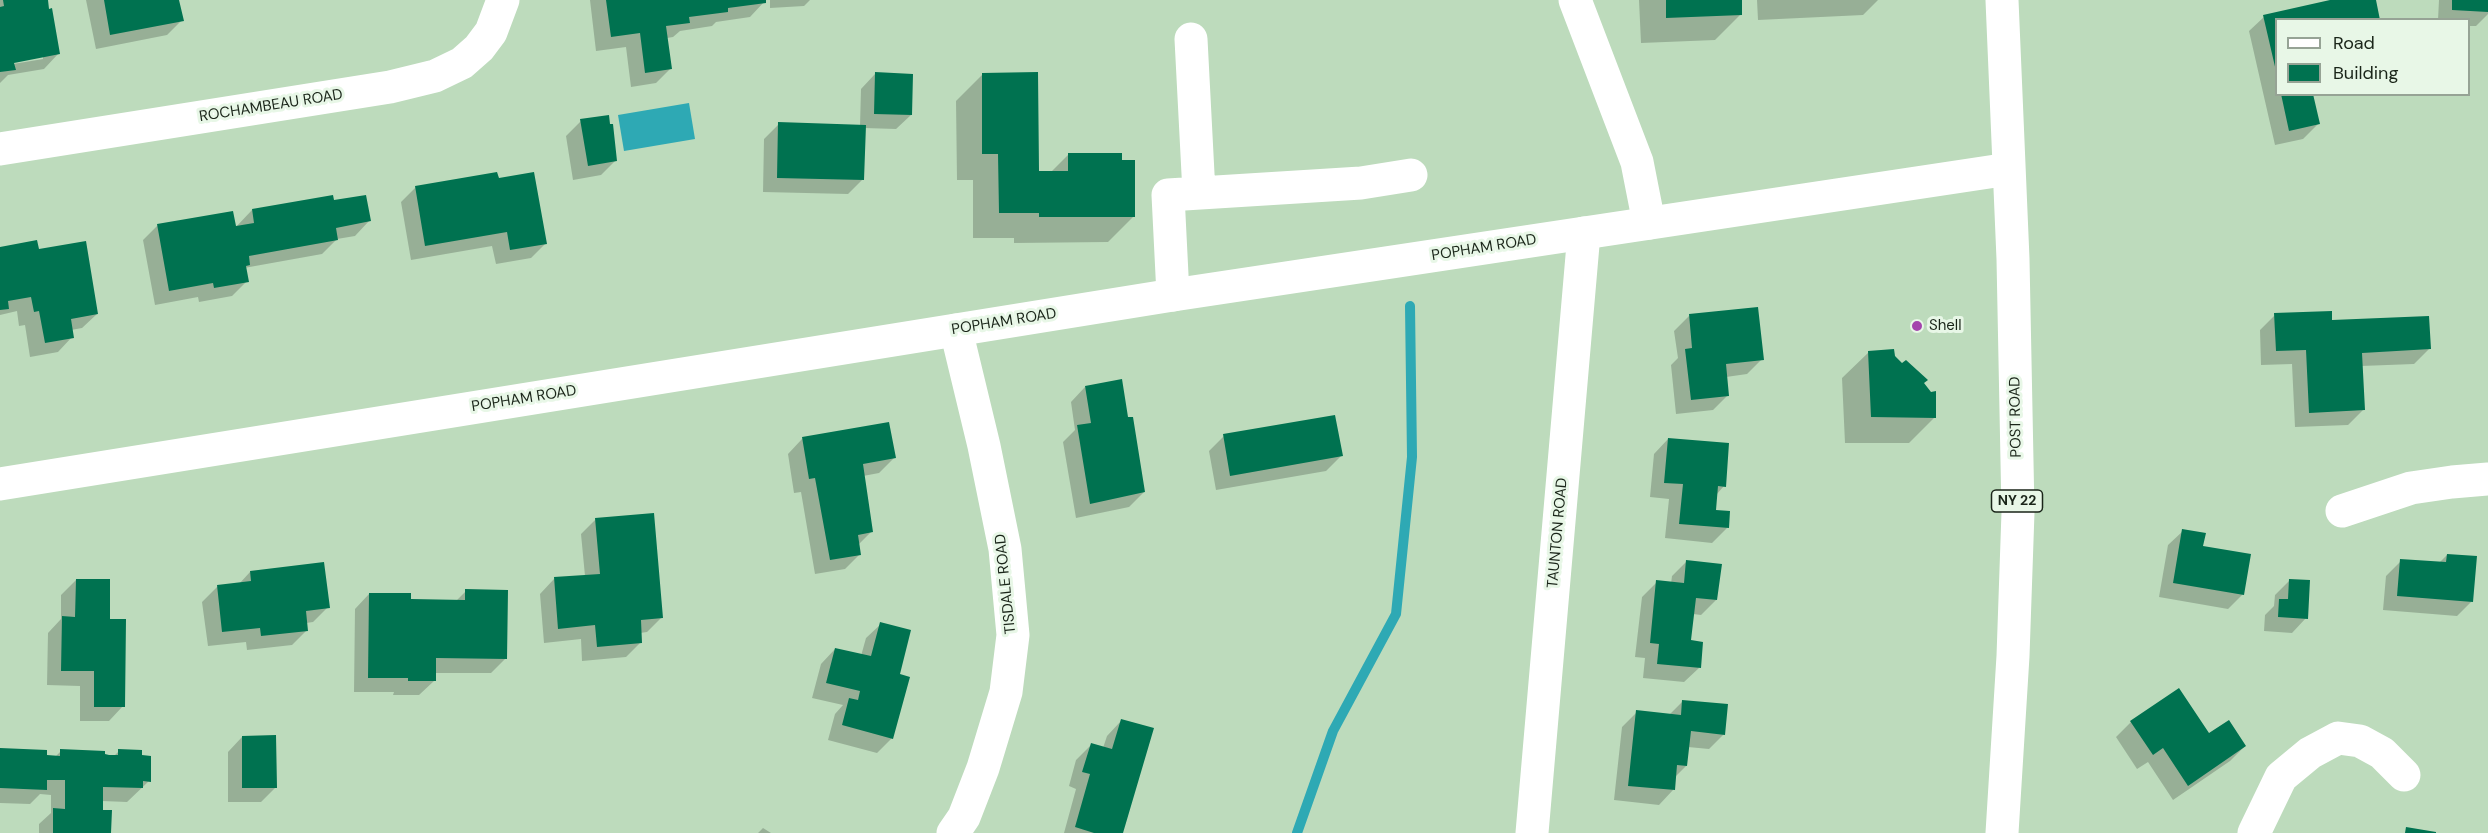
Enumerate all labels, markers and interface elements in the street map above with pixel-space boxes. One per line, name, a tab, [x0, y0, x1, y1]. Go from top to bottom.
legend	[2275, 18, 2470, 96]
text: Road	[2333, 31, 2375, 55]
text: Building	[2333, 61, 2398, 85]
street label: ROCHAMBEAU ROAD	[198, 86, 344, 126]
street label: POPHAM ROAD	[1430, 231, 1538, 265]
street label: POPHAM ROAD	[950, 305, 1058, 339]
place label: Shell	[1929, 317, 1962, 335]
marker: Shell	[1910, 319, 1924, 333]
street label: POST ROAD	[2006, 376, 2026, 458]
street label: POPHAM ROAD	[470, 382, 578, 416]
street label: TAUNTON ROAD	[1544, 477, 1572, 589]
road number: NY 22	[1992, 490, 2042, 512]
street label: TISDALE ROAD	[992, 533, 1020, 635]

